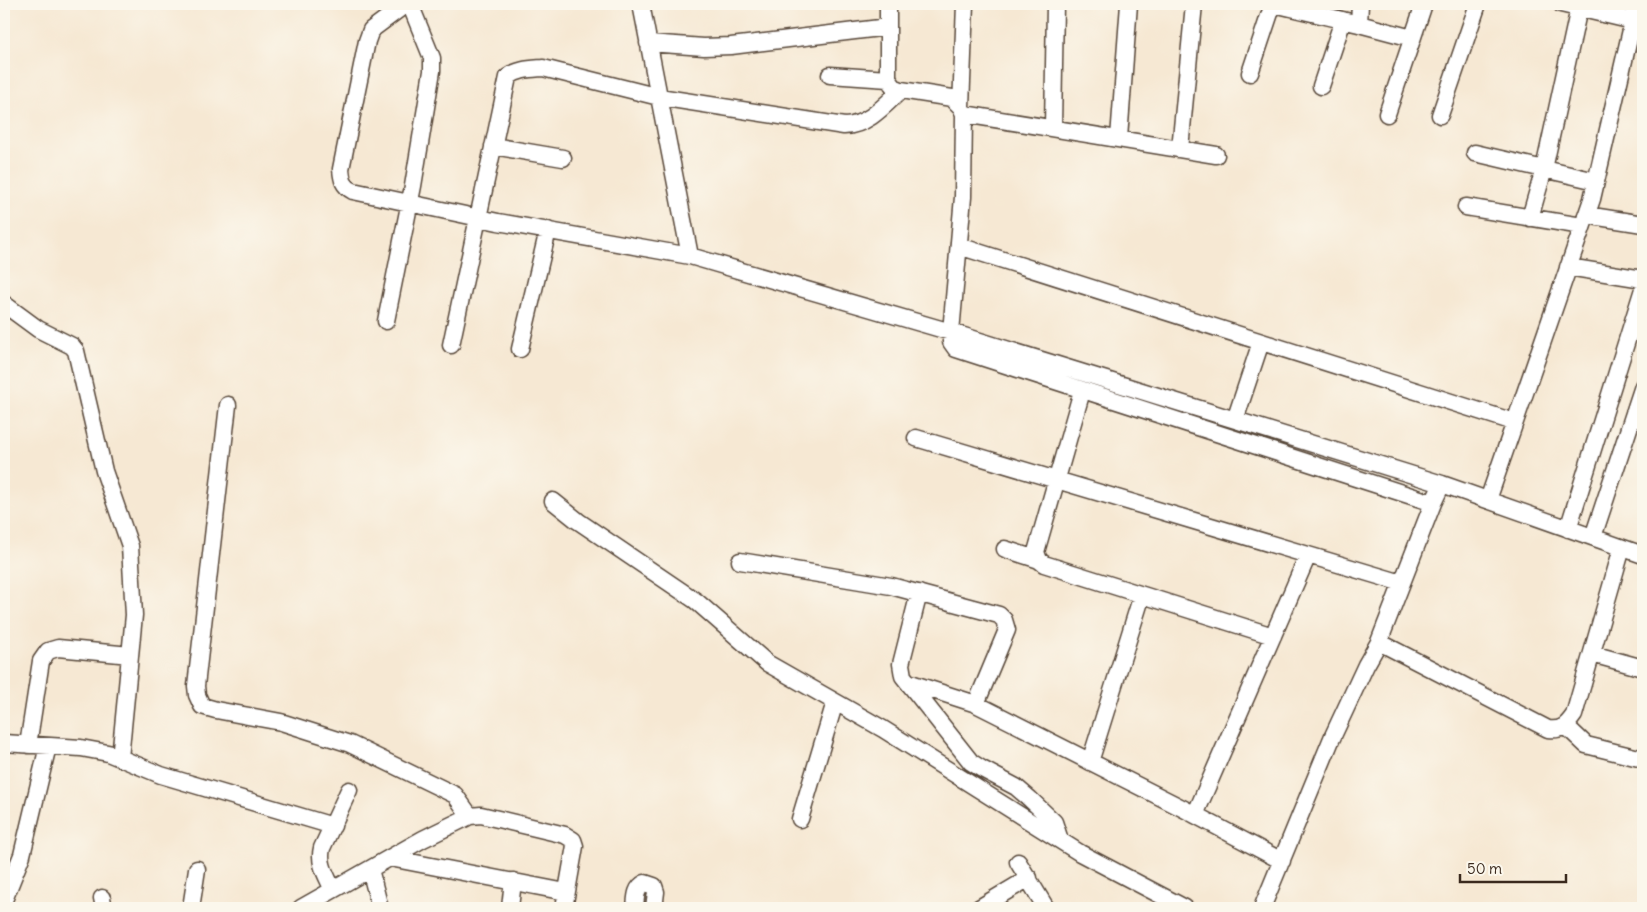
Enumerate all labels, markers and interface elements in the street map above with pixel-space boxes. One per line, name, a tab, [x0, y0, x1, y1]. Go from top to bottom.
scale bar	[1460, 852, 1566, 884]
text: 50 m	[1467, 859, 1502, 878]

